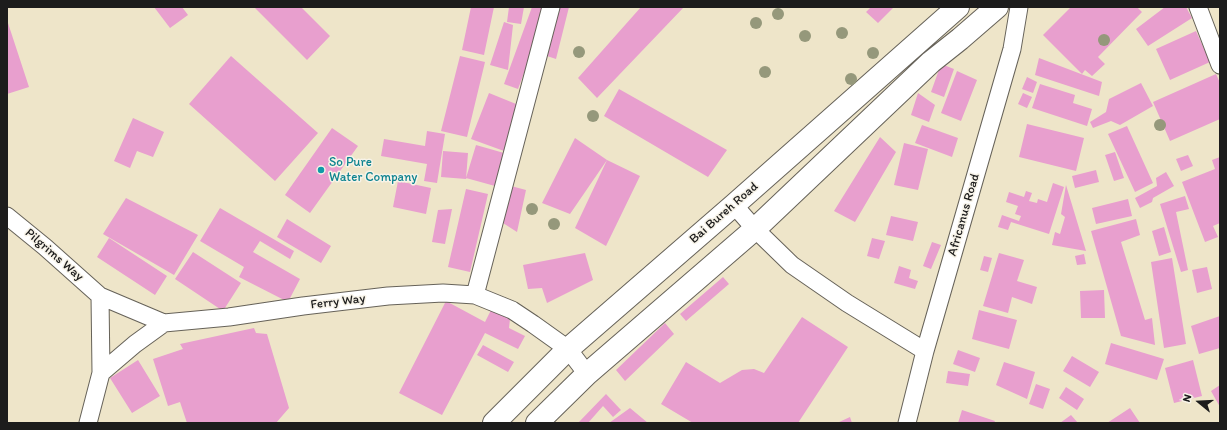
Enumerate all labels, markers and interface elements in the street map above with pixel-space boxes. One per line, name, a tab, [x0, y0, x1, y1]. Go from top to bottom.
place label: So Pure Water Company	[329, 155, 417, 186]
marker: So Pure Water Company	[316, 165, 326, 175]
street label: Africanus Road	[945, 172, 983, 258]
street label: Bai Bureh Road	[686, 179, 762, 247]
street label: Pilgrims Way	[21, 225, 87, 285]
street label: Ferry Way	[310, 291, 366, 313]
north arrow	[1179, 382, 1219, 422]
text: N	[1180, 393, 1194, 404]

